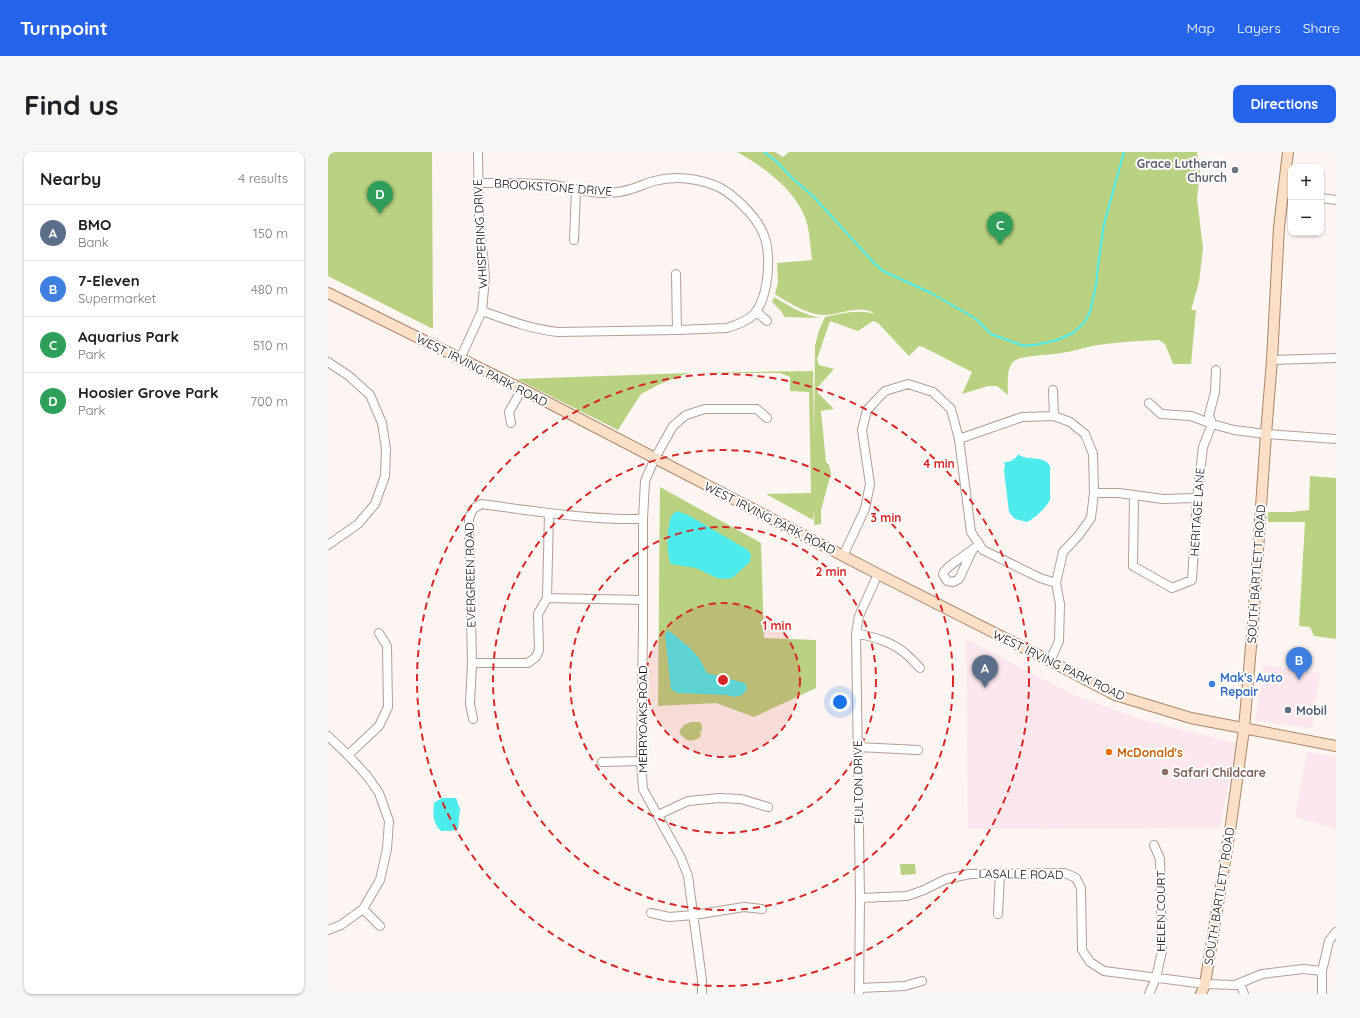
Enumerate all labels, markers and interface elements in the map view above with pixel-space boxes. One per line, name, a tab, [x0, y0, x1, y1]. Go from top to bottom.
text: Turnpoint	[20, 16, 108, 40]
text: Map	[1186, 19, 1215, 37]
text: Layers	[1237, 19, 1281, 37]
text: Share	[1303, 19, 1340, 37]
button: Directions	[1233, 85, 1336, 123]
text: Find us	[24, 87, 118, 122]
place label: Grace Lutheran Church	[1137, 156, 1227, 185]
map controls	[1288, 164, 1324, 236]
button: +	[1288, 164, 1324, 200]
marker: Grace Lutheran Church	[1230, 165, 1240, 175]
text: Nearby	[40, 168, 101, 189]
text: 4 results	[238, 170, 288, 186]
street label: BROOKSTONE DRIVE	[493, 175, 613, 199]
street label: WHISPERING DRIVE	[470, 179, 490, 289]
pin: D	[367, 181, 393, 214]
button: −	[1288, 200, 1324, 236]
pin: C	[987, 212, 1013, 245]
text: BMO	[78, 215, 112, 234]
text: A	[49, 225, 57, 241]
text: 150 m	[253, 225, 288, 241]
text: Bank	[78, 234, 109, 250]
text: 7-Eleven	[78, 271, 140, 290]
text: B	[49, 281, 57, 297]
text: 480 m	[251, 281, 288, 297]
text: Supermarket	[78, 290, 156, 306]
text: Aquarius Park	[78, 327, 179, 346]
street label: WEST IRVING PARK ROAD	[414, 330, 550, 410]
text: C	[49, 337, 57, 353]
text: 510 m	[253, 337, 288, 353]
text: Park	[78, 346, 106, 362]
text: Hoosier Grove Park	[78, 383, 219, 402]
text: D	[48, 393, 58, 409]
text: 700 m	[250, 393, 288, 409]
text: Park	[78, 402, 106, 418]
text: 4 min	[923, 456, 955, 471]
street label: HERITAGE LANE	[1186, 467, 1208, 557]
street label: WEST IRVING PARK ROAD	[702, 478, 838, 558]
street label: SOUTH BARTLETT ROAD	[1244, 504, 1268, 644]
text: 3 min	[871, 510, 901, 525]
street label: EVERGREEN ROAD	[462, 522, 478, 628]
text: 2 min	[815, 564, 847, 579]
text: 1 min	[762, 618, 792, 633]
street label: WEST IRVING PARK ROAD	[990, 626, 1128, 704]
pin: B	[1286, 647, 1312, 680]
pin: A	[972, 655, 998, 688]
street label: MERRYOAKS ROAD	[635, 665, 650, 773]
place label: Mak's Auto Repair	[1220, 670, 1283, 699]
centre of rings	[716, 673, 730, 687]
marker: Mak's Auto Repair	[1207, 679, 1217, 689]
your location	[830, 692, 850, 712]
place label: Mobil	[1296, 703, 1327, 718]
marker: Mobil	[1283, 705, 1293, 715]
street label: FULTON DRIVE	[850, 740, 866, 824]
place label: McDonald's	[1117, 745, 1183, 760]
marker: McDonald's	[1104, 747, 1114, 757]
place label: Safari Childcare	[1173, 765, 1266, 780]
marker: Safari Childcare	[1160, 767, 1170, 777]
street label: SOUTH BARTLETT ROAD	[1201, 826, 1237, 966]
street label: LASALLE ROAD	[978, 866, 1064, 882]
street label: HELEN COURT	[1153, 870, 1168, 952]

